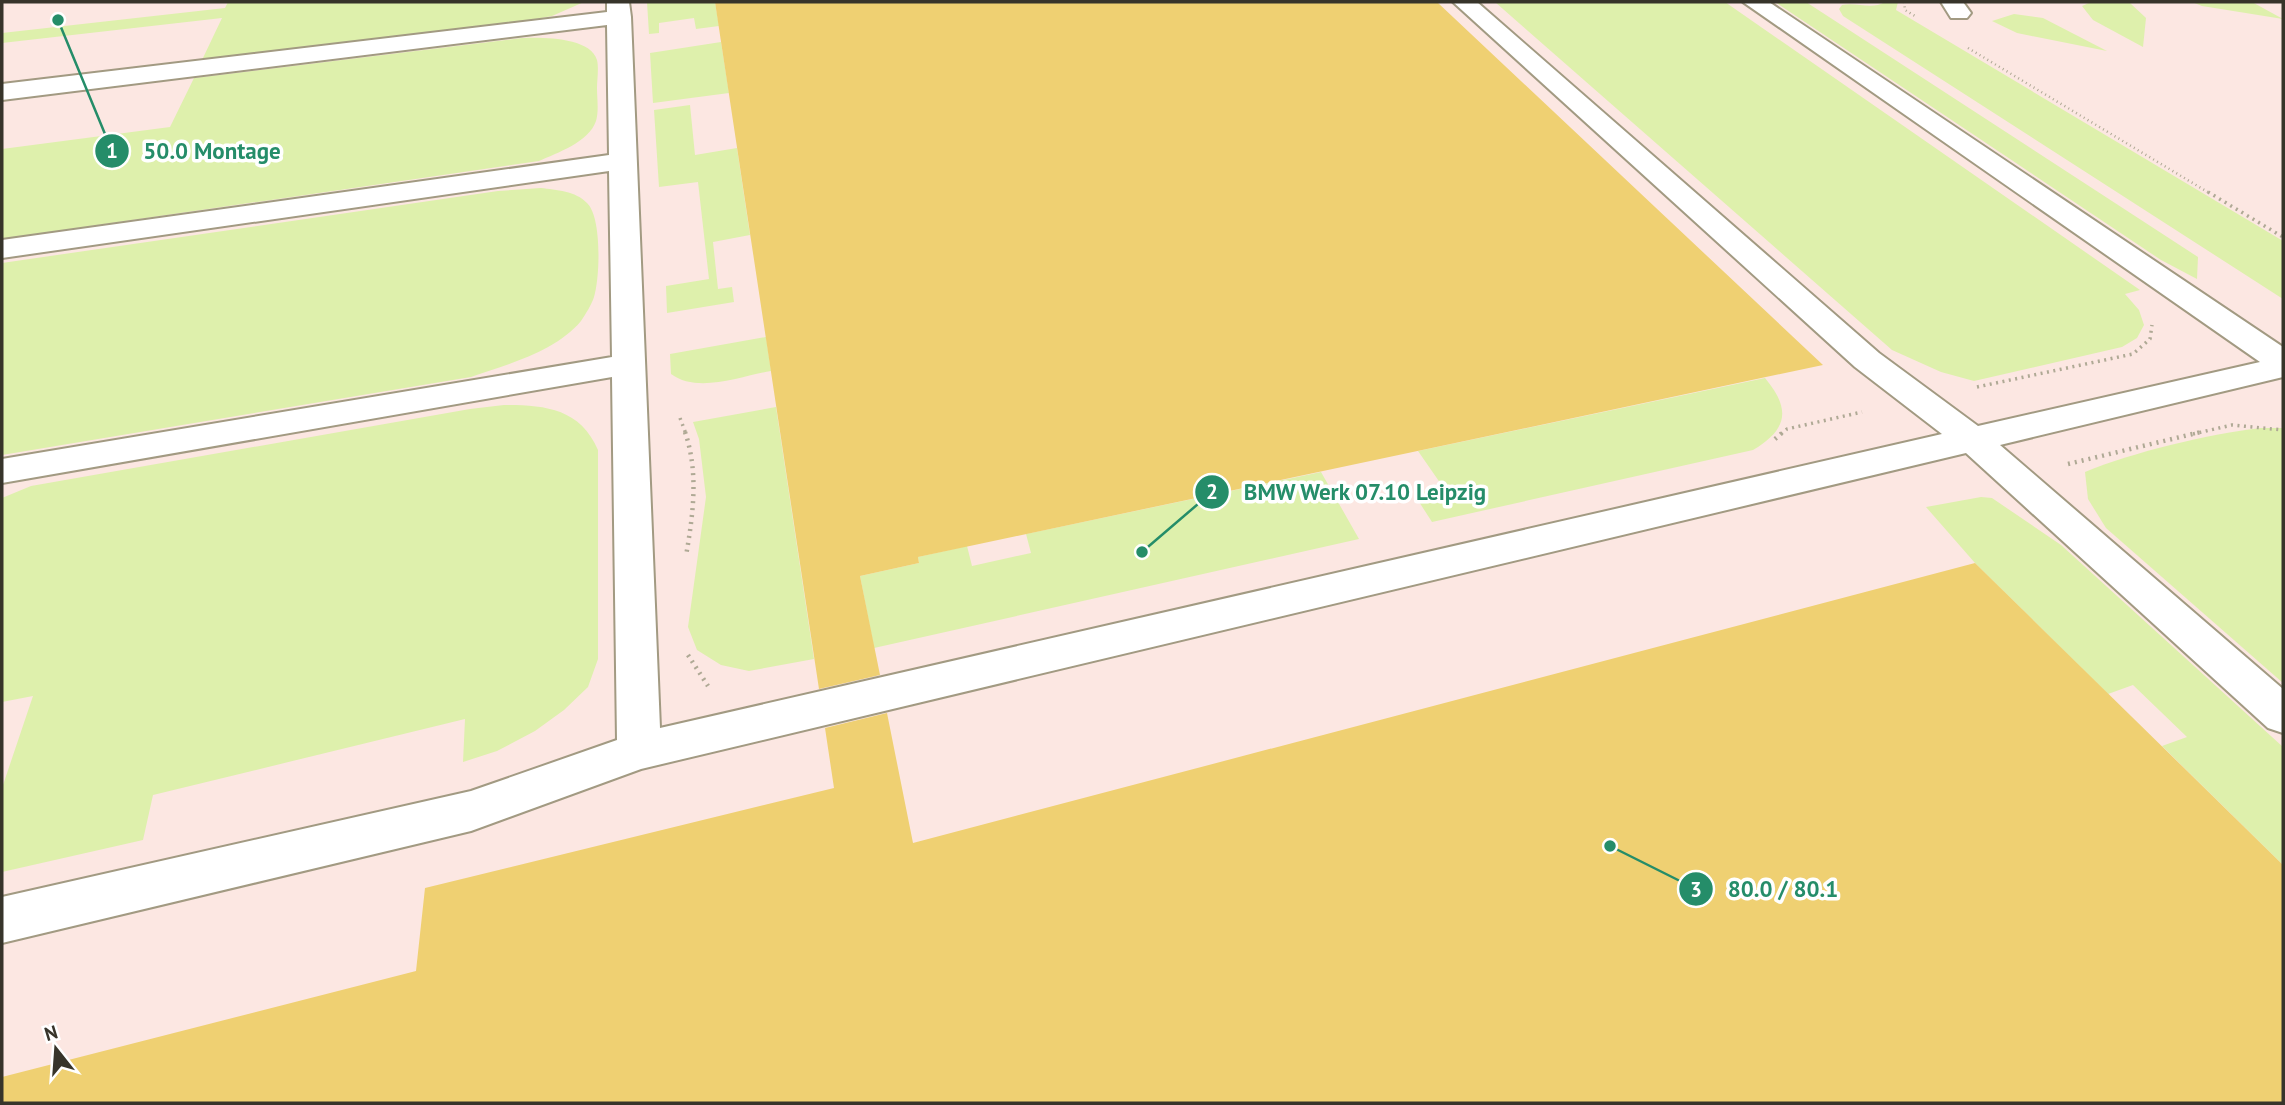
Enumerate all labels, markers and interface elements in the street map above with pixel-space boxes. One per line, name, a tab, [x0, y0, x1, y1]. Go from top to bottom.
callout: 50.0 Montage	[95, 129, 295, 173]
text: 50.0 Montage	[143, 136, 281, 165]
text: 1	[106, 137, 118, 164]
callout: BMW Werk 07.10 Leipzig	[1194, 470, 1501, 514]
text: BMW Werk 07.10 Leipzig	[1244, 477, 1486, 506]
text: 2	[1206, 478, 1218, 505]
callout: 80.0 / 80.1	[1679, 867, 1852, 911]
text: 80.0 / 80.1	[1728, 874, 1838, 903]
text: 3	[1690, 876, 1702, 903]
north arrow	[21, 1014, 91, 1084]
text: N	[42, 1019, 61, 1046]

